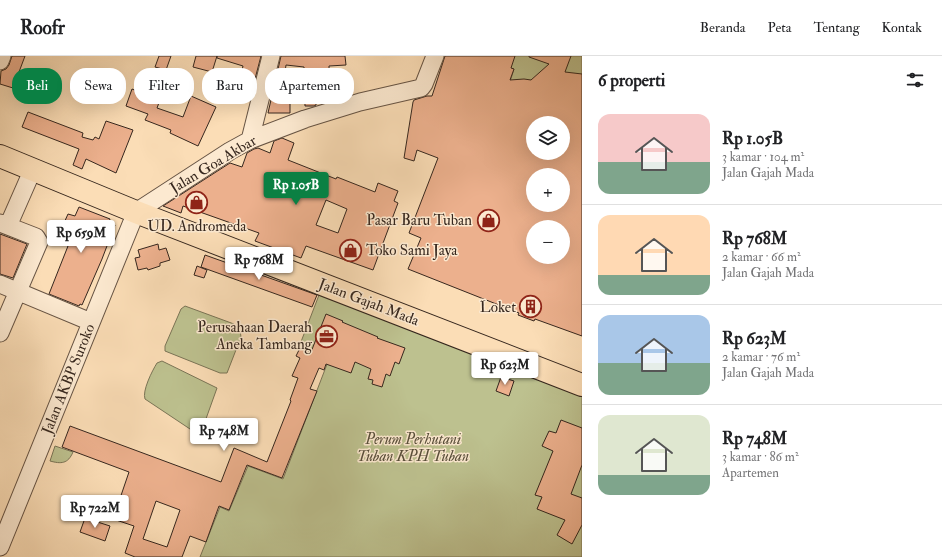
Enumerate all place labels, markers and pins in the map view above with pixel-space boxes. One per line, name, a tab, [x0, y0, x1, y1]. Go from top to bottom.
pin: Rp 1.05B	[255, 172, 337, 206]
shop icon: UD. Andromeda	[184, 190, 210, 216]
shop icon: Pasar Baru Tuban	[475, 207, 501, 233]
place label: Pasar Baru Tuban	[366, 211, 472, 230]
place label: UD. Andromeda	[147, 217, 247, 236]
pin: Rp 659M	[44, 220, 118, 254]
shop icon: Toko Sami Jaya	[338, 237, 364, 263]
place label: Toko Sami Jaya	[366, 241, 458, 261]
pin: Rp 768M	[222, 247, 296, 281]
building icon: Loket	[518, 294, 544, 320]
place label: Loket	[480, 298, 516, 317]
place label: Perusahaan Daerah Aneka Tambang	[197, 318, 313, 354]
office icon: Perusahaan Daerah Aneka Tambang	[314, 323, 340, 349]
pin: Rp 623M	[468, 352, 542, 386]
pin: Rp 748M	[187, 418, 261, 452]
pin: Rp 722M	[58, 495, 132, 529]

